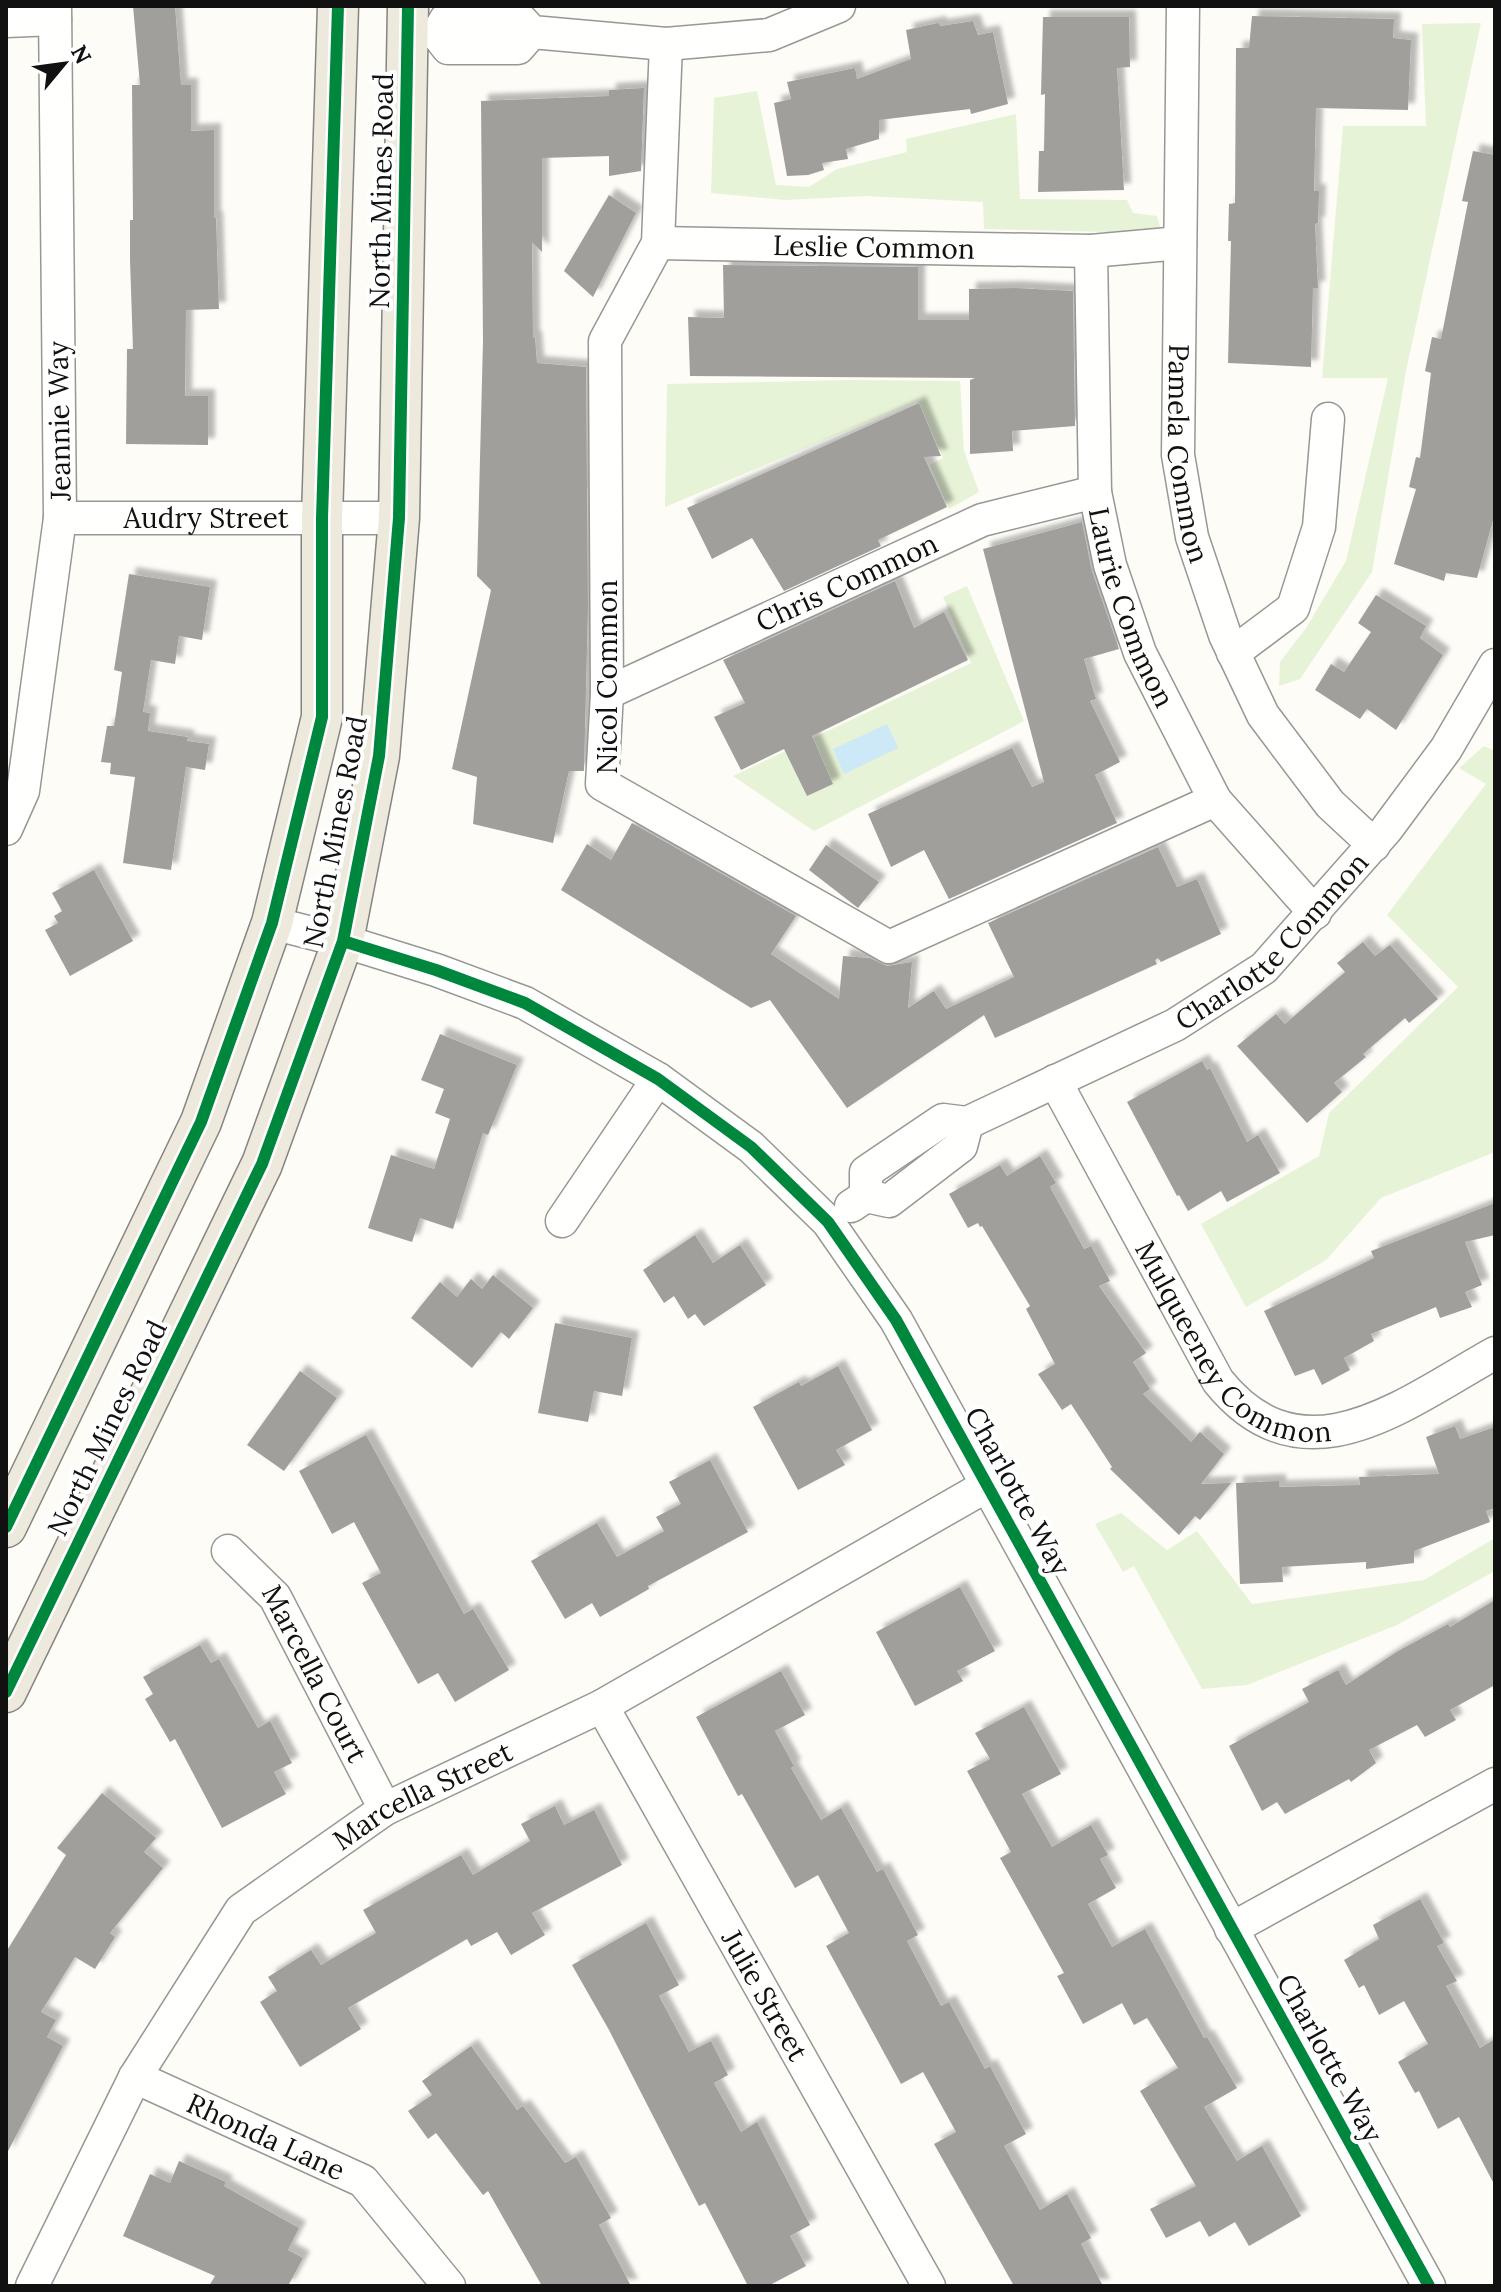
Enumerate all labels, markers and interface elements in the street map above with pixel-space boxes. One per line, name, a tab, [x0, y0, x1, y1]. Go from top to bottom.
north arrow	[24, 24, 104, 104]
text: N	[65, 40, 98, 69]
street label: North Mines Road	[361, 73, 401, 309]
street label: Leslie Common	[773, 227, 975, 267]
street label: Jeannie Way	[40, 341, 78, 502]
street label: Pamela Common	[1160, 344, 1217, 567]
street label: Audry Street	[122, 500, 289, 536]
street label: Laurie Common	[1081, 504, 1183, 713]
street label: Chris Common	[750, 525, 943, 640]
street label: Nicol Common	[589, 580, 625, 774]
street label: North Mines Road	[295, 713, 375, 951]
street label: Charlotte Common	[1168, 845, 1376, 1038]
street label: Mulqueeney Common	[1127, 1235, 1333, 1450]
street label: North Mines Road	[39, 1314, 175, 1542]
street label: Charlotte Way	[957, 1400, 1079, 1582]
street label: Marcella Court	[254, 1579, 376, 1769]
street label: Marcella Street	[326, 1733, 518, 1858]
street label: Julie Street	[713, 1922, 816, 2067]
street label: Charlotte Way	[1269, 1967, 1391, 2149]
street label: Rhonda Lane	[181, 2085, 351, 2188]

